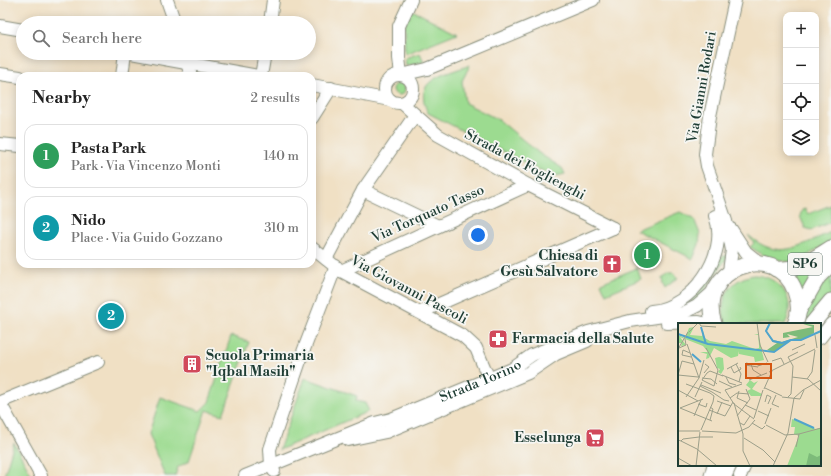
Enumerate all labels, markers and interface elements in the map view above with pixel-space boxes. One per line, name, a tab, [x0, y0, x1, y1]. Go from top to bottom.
map controls	[783, 12, 819, 156]
button: +	[783, 12, 819, 48]
search box	[16, 16, 316, 60]
icon: search	[30, 27, 52, 49]
text: Search here	[62, 29, 142, 48]
street label: Via Gianni Rodari	[683, 29, 721, 145]
button: −	[783, 48, 819, 84]
button: locate	[783, 84, 819, 120]
text: Nearby	[32, 87, 91, 109]
text: 2 results	[251, 90, 300, 106]
button: layers	[783, 120, 819, 156]
street label: Strada dei Foglienghi	[462, 126, 589, 205]
text: Pasta Park	[71, 139, 146, 158]
text: 1	[43, 148, 49, 164]
text: 140 m	[263, 148, 299, 164]
text: Park · Via Vincenzo Monti	[71, 158, 221, 174]
street label: Via Torquato Tasso	[368, 181, 487, 247]
text: Nido	[71, 211, 106, 230]
text: 2	[42, 220, 50, 236]
text: 310 m	[264, 220, 299, 236]
your location	[468, 225, 488, 245]
text: Place · Via Guido Gozzano	[71, 230, 223, 246]
pin: 1	[634, 240, 660, 270]
place label: Chiesa di Gesù Salvatore	[500, 247, 599, 281]
street label: Via Giovanni Pascoli	[346, 251, 471, 329]
church icon: Chiesa di Gesù Salvatore	[601, 253, 623, 275]
road number: SP6	[788, 253, 822, 275]
pin: 2	[98, 301, 124, 331]
inset map	[678, 323, 821, 466]
pharmacy icon: Farmacia della Salute	[487, 328, 509, 350]
place label: Farmacia della Salute	[512, 330, 654, 348]
place label: Scuola Primaria "Iqbal Masih"	[206, 347, 314, 381]
building icon: Scuola Primaria "Iqbal Masih"	[181, 353, 203, 375]
street label: Strada Torino	[437, 356, 525, 407]
supermarket icon: Esselunga	[584, 427, 606, 449]
place label: Esselunga	[514, 429, 581, 447]

